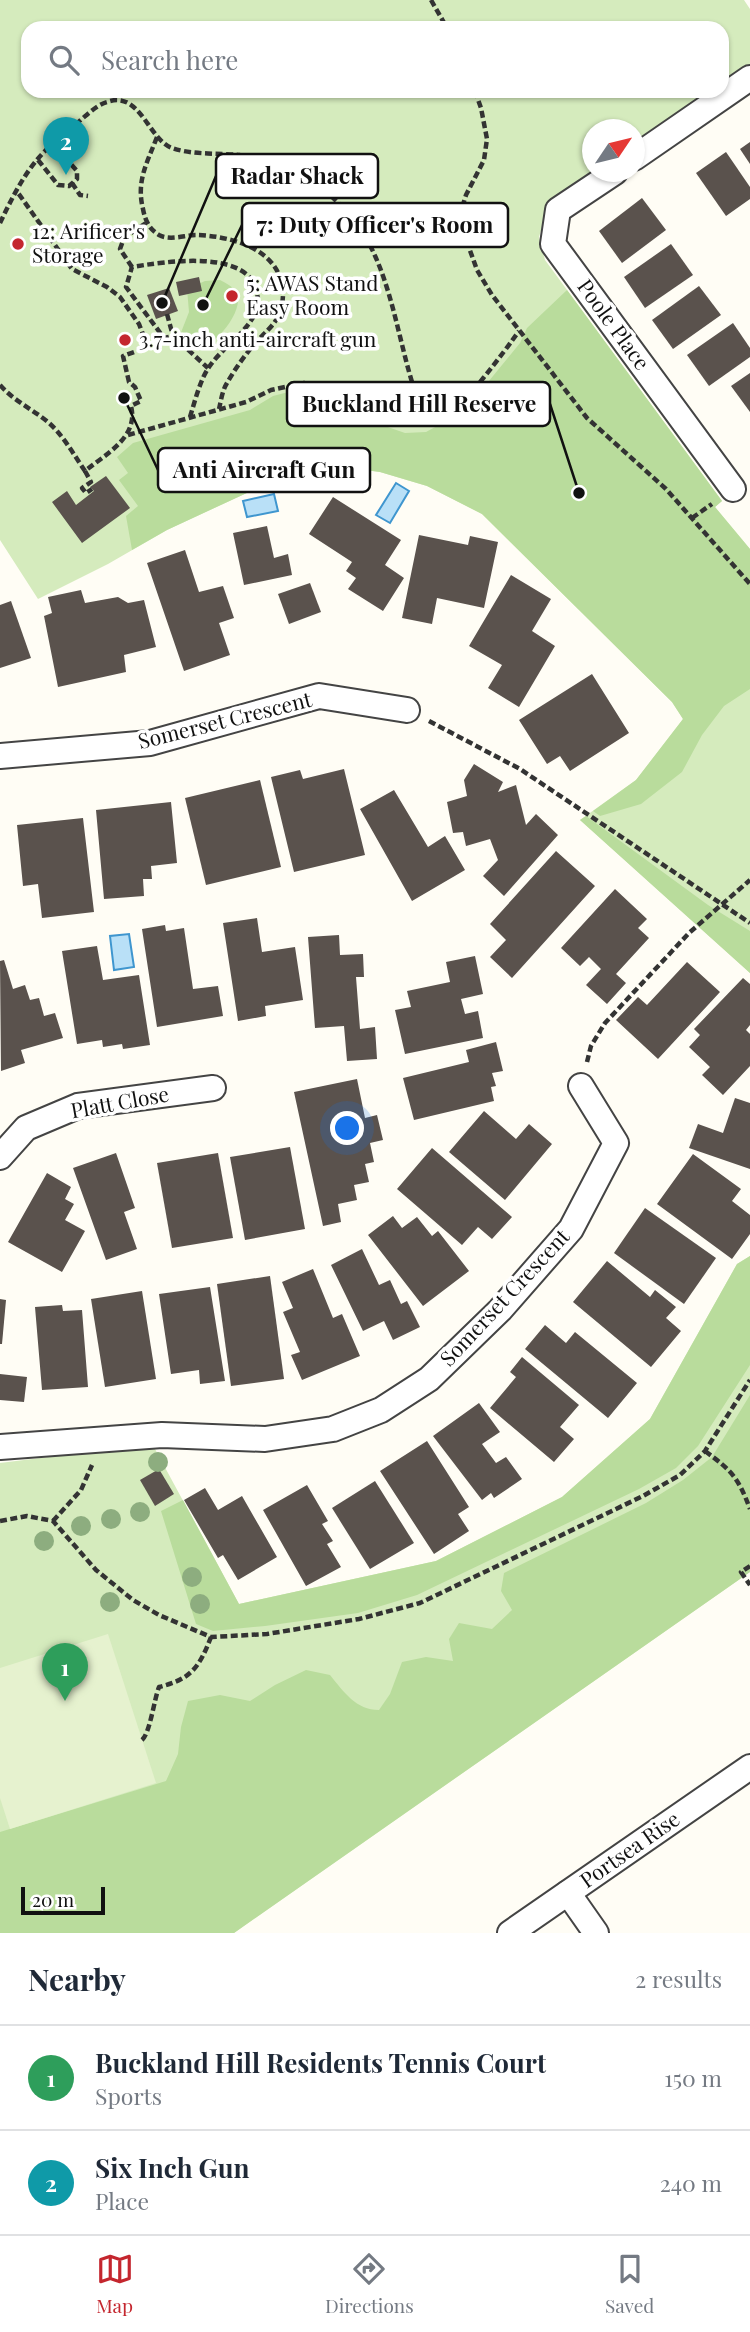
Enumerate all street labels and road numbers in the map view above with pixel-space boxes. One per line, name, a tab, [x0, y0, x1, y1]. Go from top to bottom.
street label: Poole Place	[572, 273, 657, 375]
street label: Somerset Crescent	[135, 684, 315, 754]
street label: Platt Close	[68, 1079, 171, 1123]
street label: Somerset Crescent	[433, 1222, 575, 1371]
street label: Portsea Rise	[573, 1804, 684, 1893]

